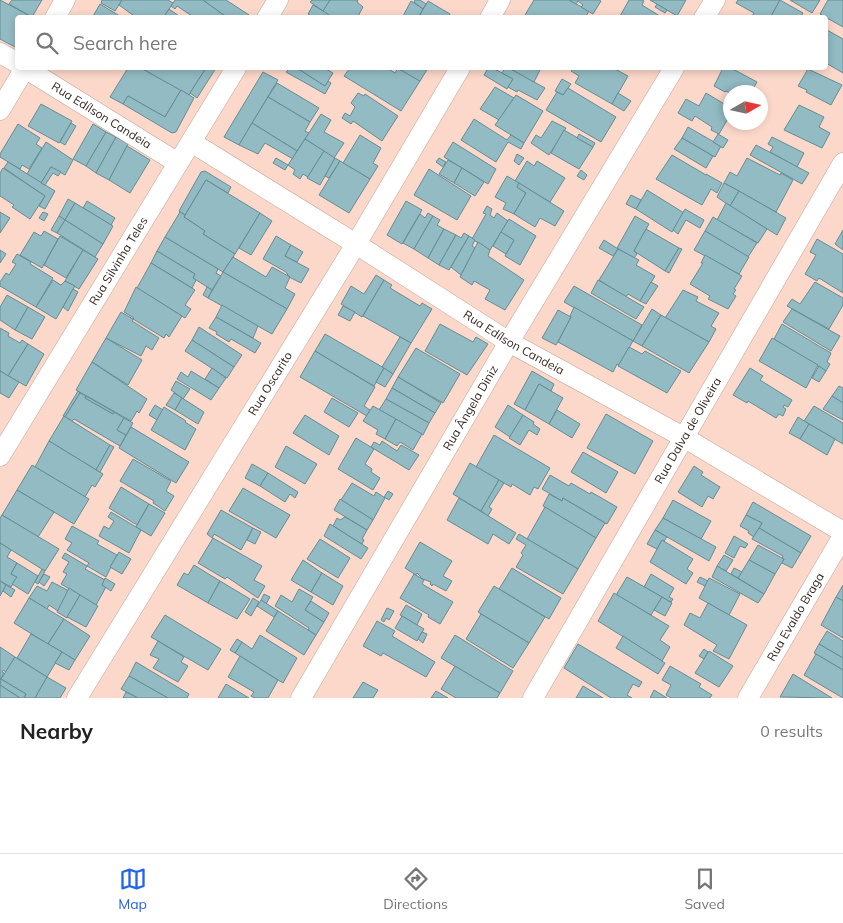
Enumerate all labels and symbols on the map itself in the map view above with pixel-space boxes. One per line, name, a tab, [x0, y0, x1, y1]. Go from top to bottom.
street label: Rua Edílson Candeia	[49, 78, 154, 152]
north arrow	[723, 85, 768, 130]
street label: Rua Silvinha Teles	[85, 214, 151, 308]
street label: Rua Edílson Candeia	[461, 307, 567, 378]
street label: Rua Oscarito	[244, 349, 295, 418]
street label: Rua Ângela Diniz	[439, 362, 501, 453]
street label: Rua Dalva de Oliveira	[651, 375, 724, 486]
street label: Rua Evaldo Braga	[763, 570, 827, 664]

